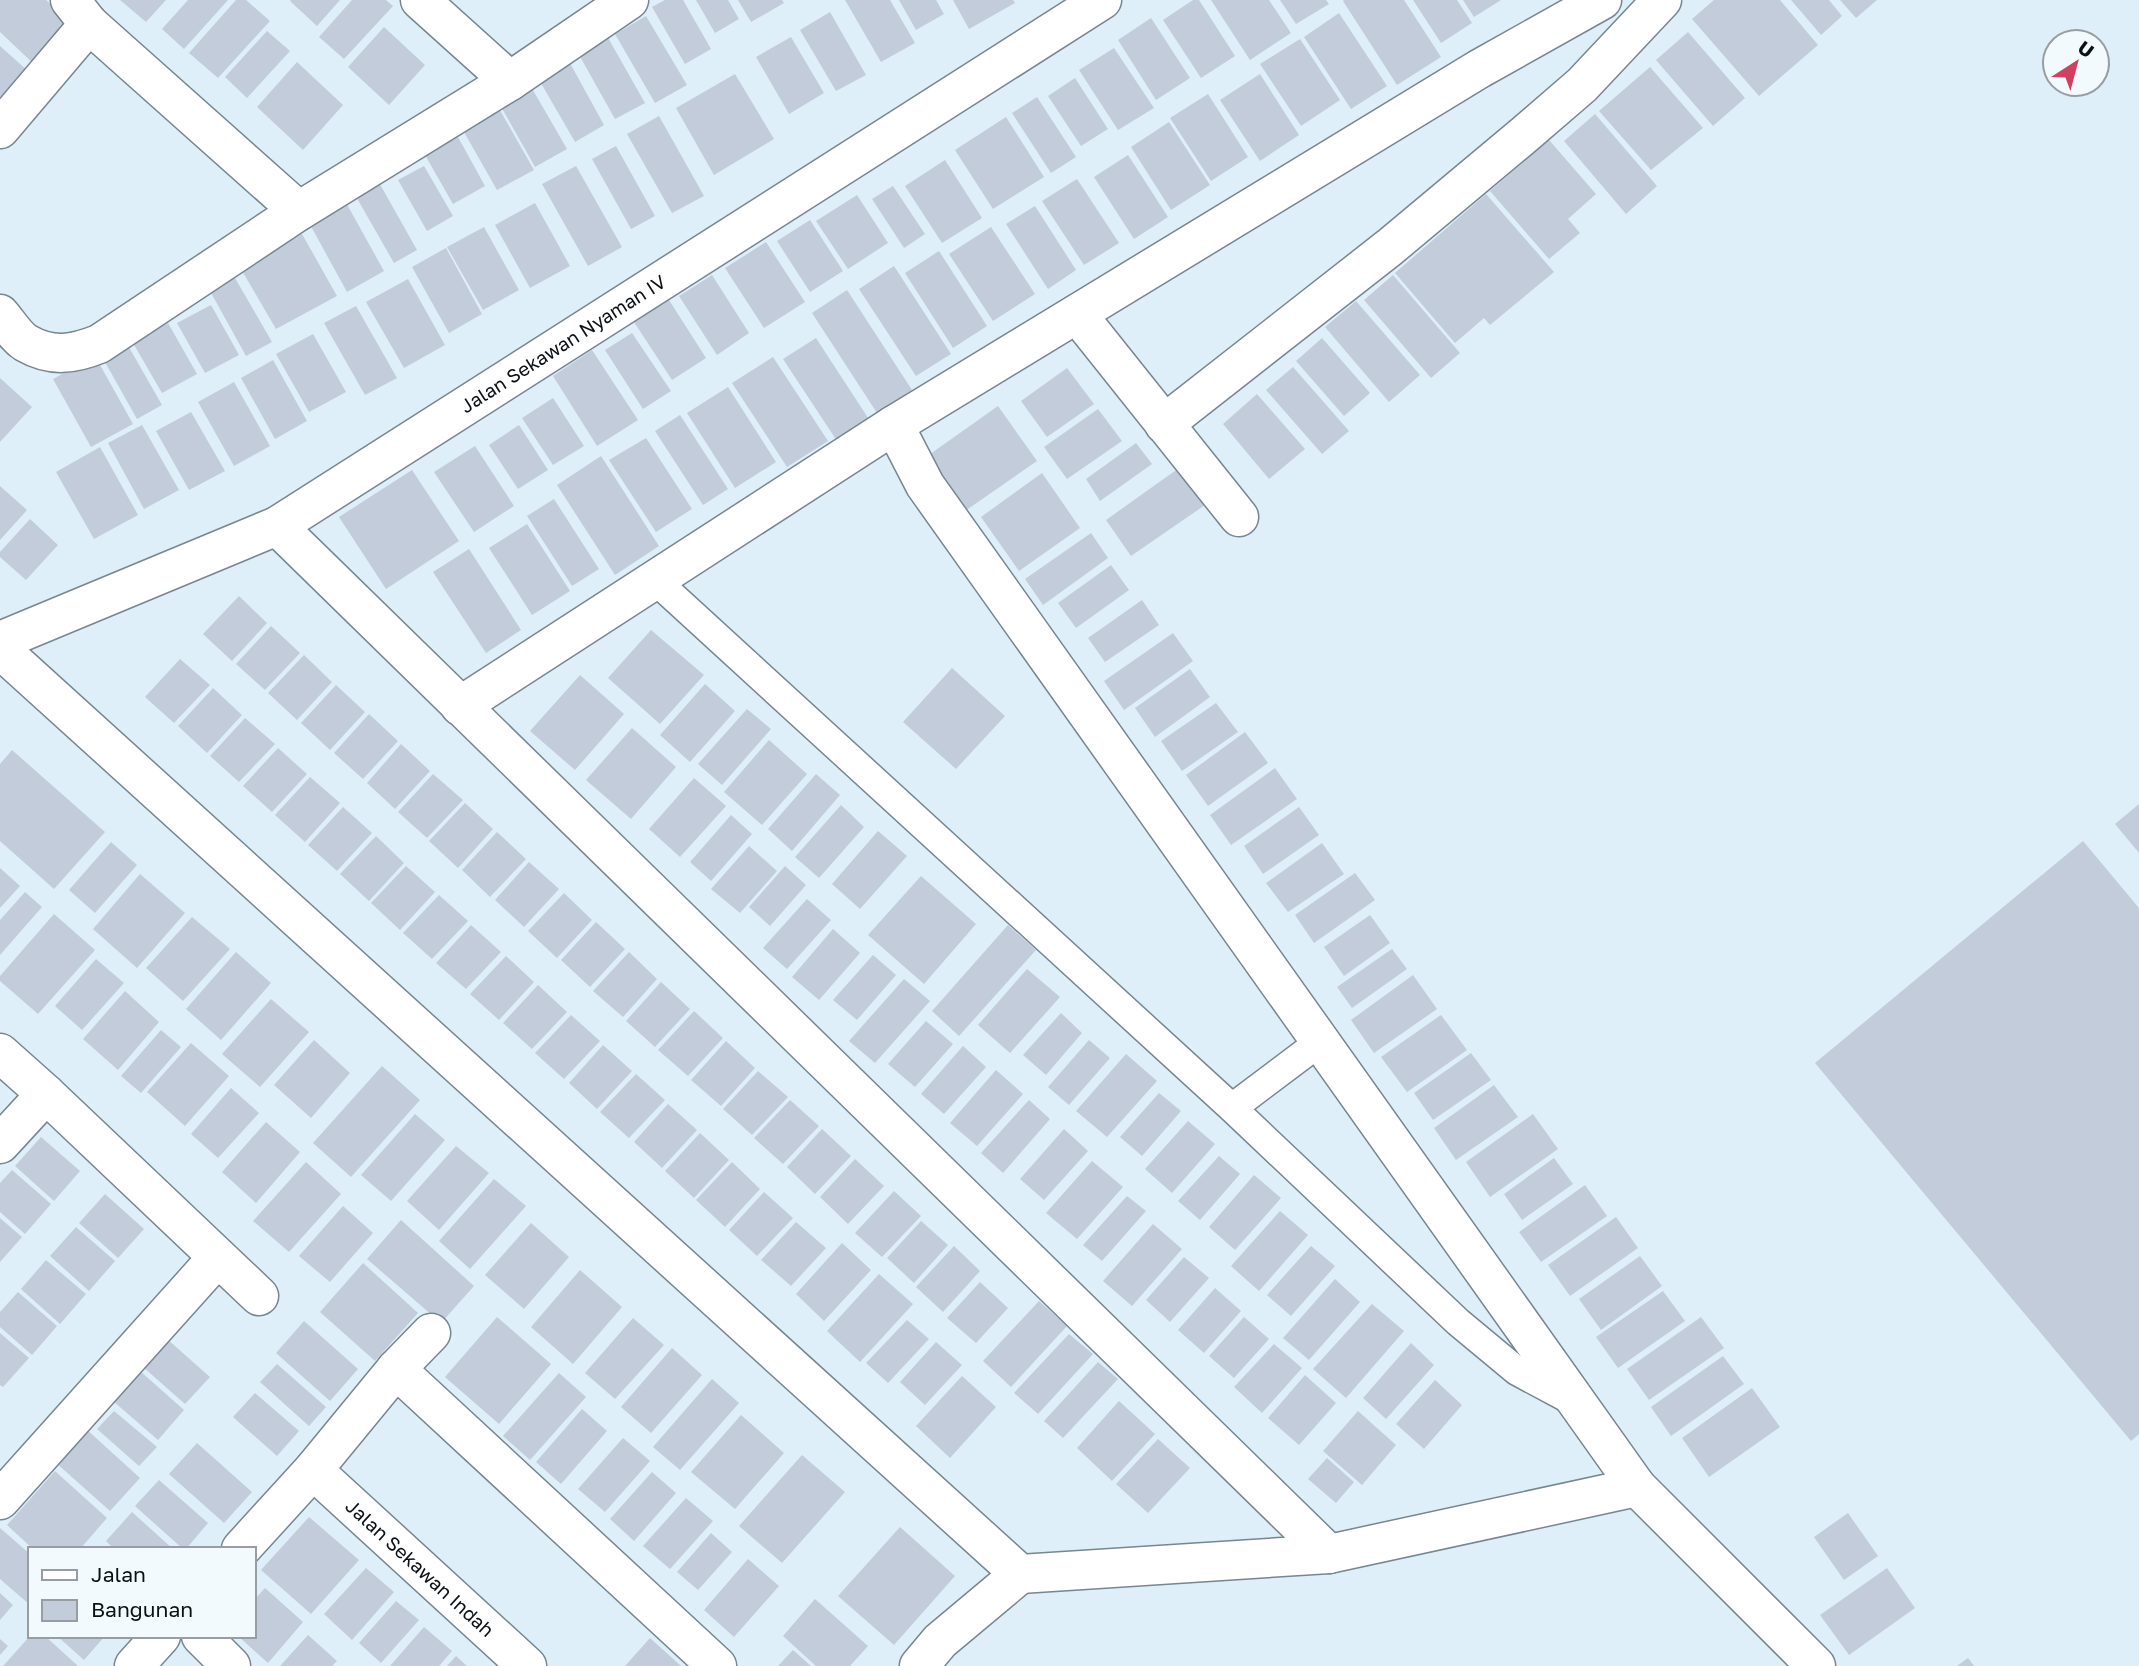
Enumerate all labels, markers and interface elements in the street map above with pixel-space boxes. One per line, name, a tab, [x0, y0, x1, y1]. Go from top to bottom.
north arrow	[2041, 28, 2111, 98]
text: U	[2074, 35, 2099, 62]
street label: Jalan Sekawan Nyaman IV	[456, 269, 670, 417]
street label: Jalan Sekawan Indah	[341, 1494, 499, 1641]
legend	[28, 1547, 256, 1638]
text: Jalan	[91, 1561, 146, 1587]
text: Bangunan	[91, 1596, 193, 1622]

